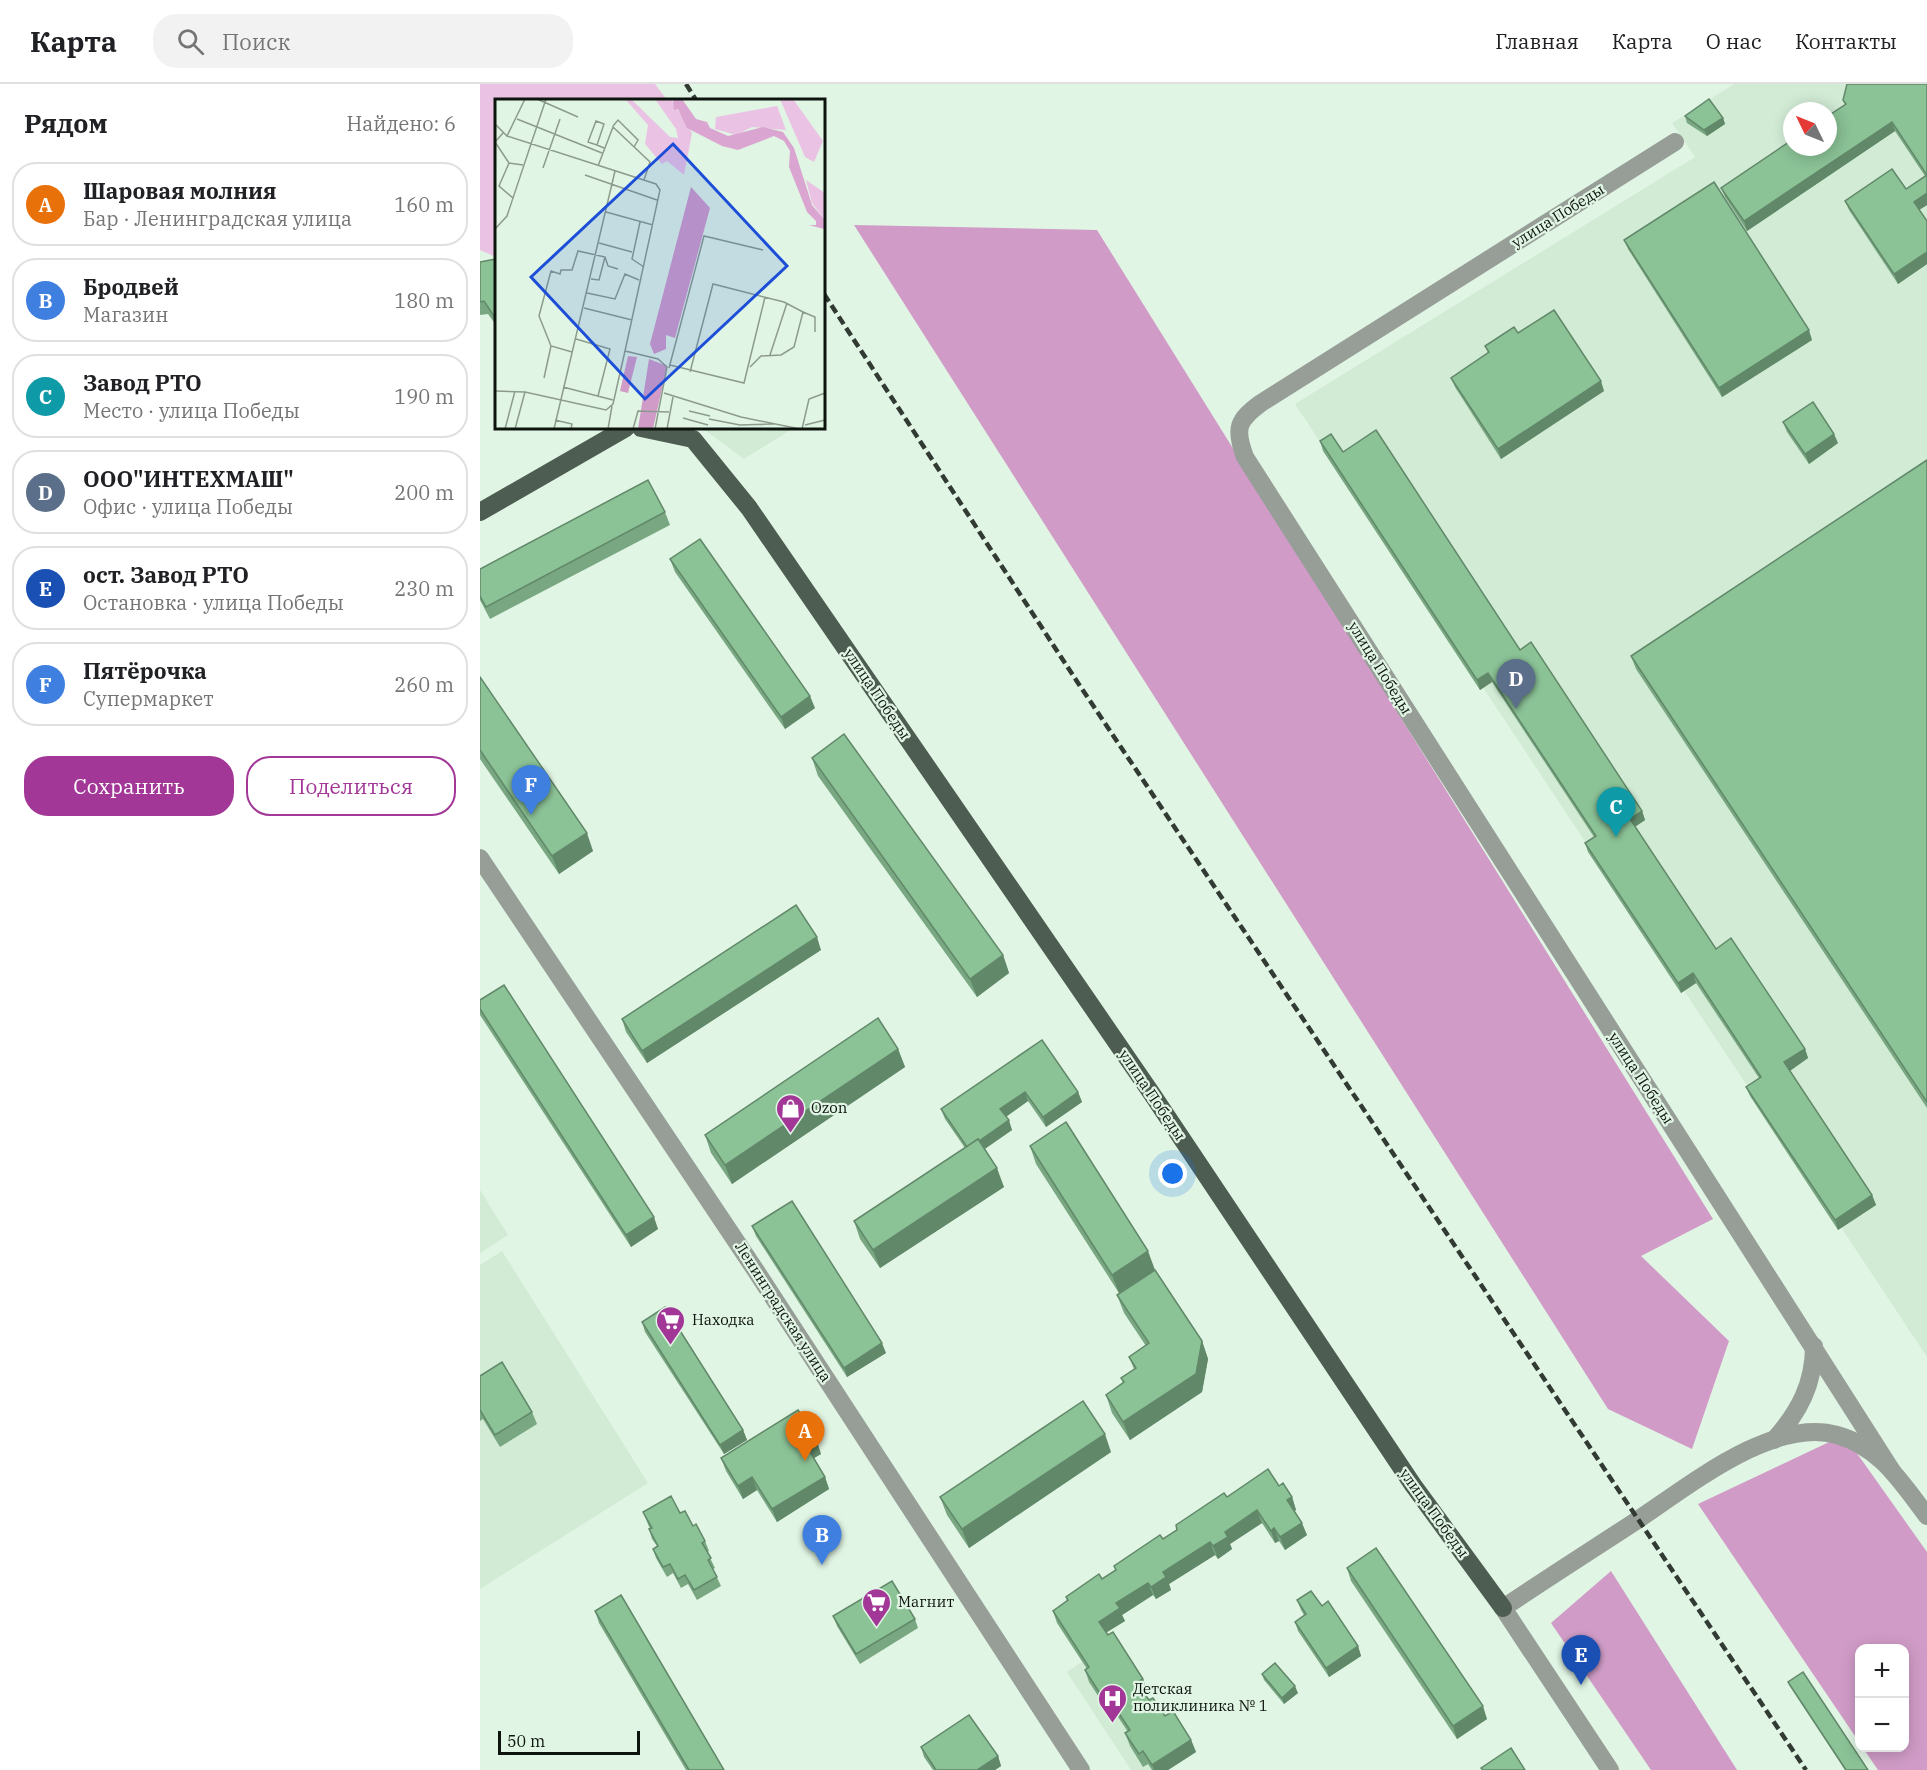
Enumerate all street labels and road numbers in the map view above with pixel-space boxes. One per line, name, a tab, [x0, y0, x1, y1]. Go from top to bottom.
street label: улица Победы	[1508, 180, 1608, 252]
street label: улица Победы	[1344, 618, 1416, 718]
street label: улица Победы	[840, 645, 915, 743]
street label: улица Победы	[1605, 1028, 1678, 1127]
street label: улица Победы	[1115, 1046, 1190, 1144]
street label: Ленинградская улица	[731, 1238, 836, 1385]
street label: улица Победы	[1396, 1464, 1473, 1561]

